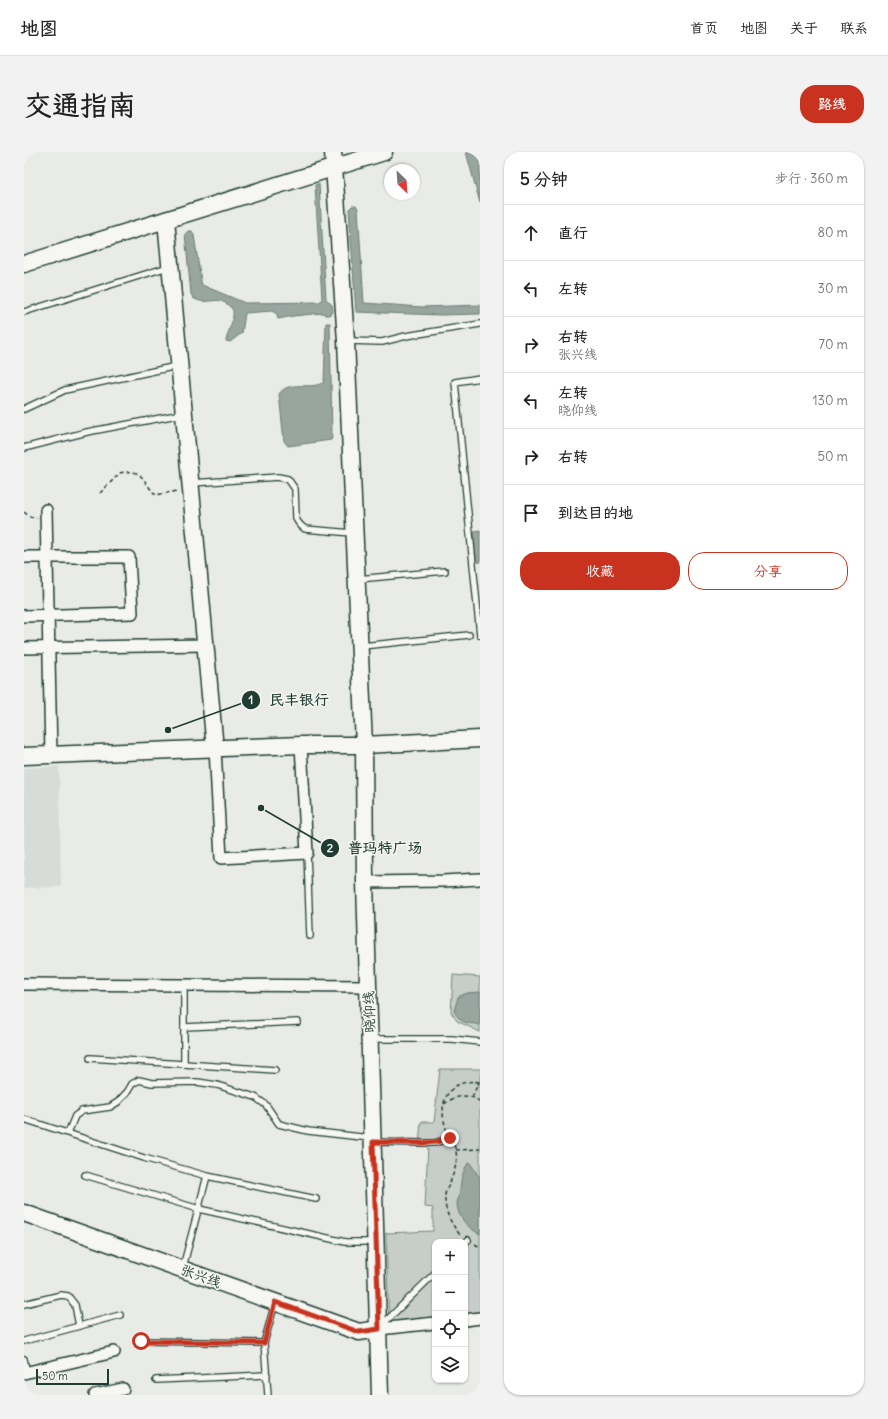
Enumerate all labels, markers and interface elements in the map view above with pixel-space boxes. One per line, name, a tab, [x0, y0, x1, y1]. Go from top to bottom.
text: 地图	[20, 16, 58, 40]
text: 首页	[690, 19, 718, 37]
text: 地图	[740, 19, 768, 37]
text: 关于	[790, 19, 818, 37]
text: 联系	[840, 19, 868, 37]
button: 路线	[800, 85, 864, 123]
text: 交通指南	[24, 87, 136, 123]
north arrow	[384, 164, 420, 200]
text: 5 分钟	[520, 168, 568, 190]
text: 步行 · 360 m	[775, 170, 848, 187]
icon: ahead	[520, 222, 542, 244]
text: 直行	[558, 223, 588, 242]
text: 80 m	[817, 224, 848, 241]
icon: left	[520, 278, 542, 300]
text: 左转	[558, 279, 588, 298]
text: 30 m	[818, 280, 848, 297]
text: 右转	[558, 327, 588, 346]
icon: right	[520, 334, 542, 356]
text: 70 m	[819, 336, 848, 353]
text: 张兴线	[558, 346, 597, 363]
text: 左转	[558, 383, 588, 402]
icon: left	[520, 390, 542, 412]
text: 130 m	[812, 392, 848, 409]
text: 晓仰线	[558, 402, 597, 419]
icon: right	[520, 446, 542, 468]
text: 右转	[558, 447, 588, 466]
text: 50 m	[817, 448, 848, 465]
icon: arrive	[520, 502, 542, 524]
text: 到达目的地	[558, 503, 633, 522]
button: 收藏	[520, 552, 680, 590]
button: 分享	[688, 552, 848, 590]
callout: 民丰银行	[241, 687, 337, 714]
text: 民丰银行	[269, 690, 329, 709]
text: 1	[249, 692, 253, 707]
callout: 普玛特广场	[320, 834, 431, 861]
text: 普玛特广场	[347, 838, 423, 857]
text: 2	[327, 840, 334, 855]
street label: 晓仰线	[359, 991, 379, 1033]
route end	[441, 1129, 459, 1147]
map controls	[432, 1239, 468, 1383]
button: +	[432, 1239, 468, 1275]
street label: 张兴线	[178, 1260, 224, 1292]
button: −	[432, 1275, 468, 1311]
button: locate	[432, 1311, 468, 1347]
route start	[132, 1332, 150, 1350]
button: layers	[432, 1347, 468, 1383]
scale bar	[36, 1367, 109, 1386]
text: 50 m	[42, 1369, 68, 1383]

